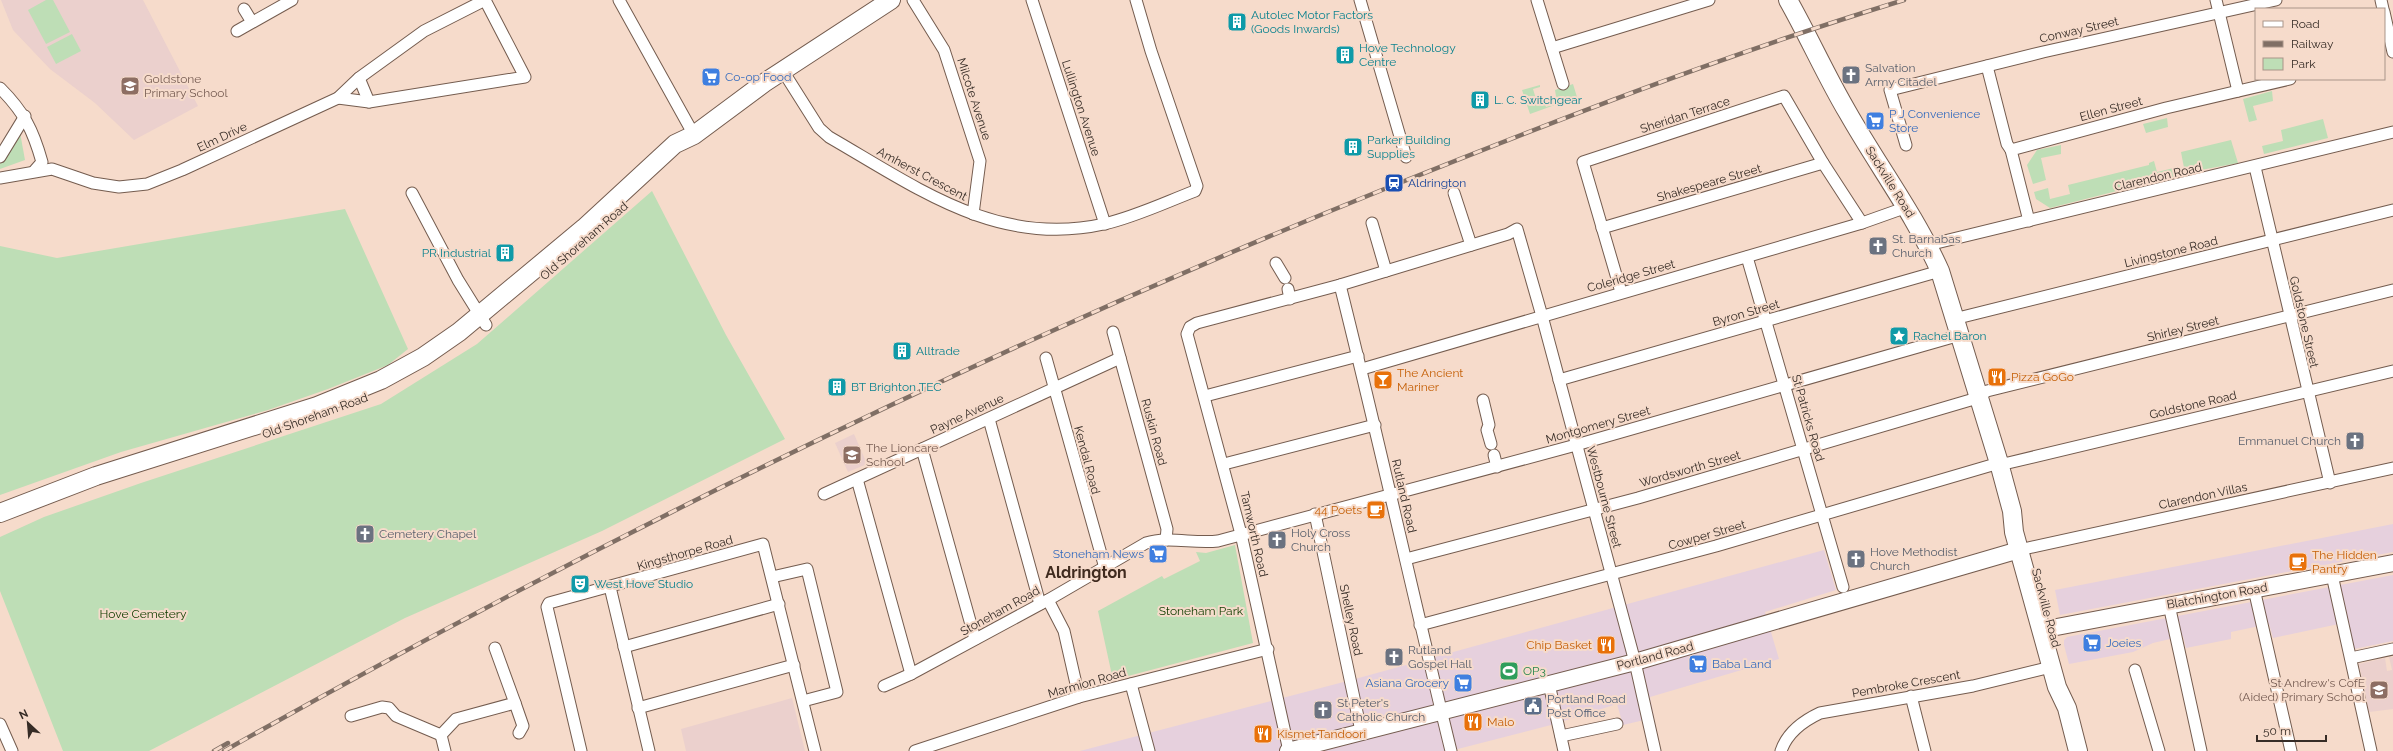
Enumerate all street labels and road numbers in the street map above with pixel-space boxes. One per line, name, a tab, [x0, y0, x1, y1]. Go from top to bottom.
street label: Conway Street	[2038, 14, 2120, 46]
street label: Milcote Avenue	[954, 56, 994, 142]
street label: Lullington Avenue	[1059, 58, 1103, 158]
street label: Sheridan Terrace	[1638, 94, 1732, 136]
street label: Ellen Street	[2078, 94, 2144, 124]
street label: Elm Drive	[195, 119, 249, 155]
street label: Amherst Crescent	[875, 144, 969, 204]
street label: Sackville Road	[1863, 144, 1917, 220]
street label: Clarendon Road	[2113, 160, 2203, 194]
street label: Shakespeare Street	[1655, 161, 1763, 205]
street label: Old Shoreham Road	[537, 199, 631, 283]
street label: Livingstone Road	[2123, 234, 2219, 270]
street label: Coleridge Street	[1585, 257, 1677, 295]
street label: Goldstone Street	[2287, 275, 2321, 369]
street label: Byron Street	[1711, 297, 1781, 329]
street label: Shirley Street	[2146, 313, 2220, 345]
street label: St Patricks Road	[1789, 373, 1827, 463]
street label: Goldstone Road	[2148, 388, 2238, 422]
street label: Old Shoreham Road	[260, 390, 370, 442]
street label: Payne Avenue	[928, 391, 1006, 437]
street label: Ruskin Road	[1138, 397, 1170, 467]
street label: Montgomery Street	[1544, 403, 1652, 447]
street label: Kendal Road	[1071, 424, 1103, 496]
street label: Westbourne Street	[1584, 445, 1624, 549]
street label: Wordsworth Street	[1638, 448, 1742, 490]
street label: Rutland Road	[1389, 458, 1419, 534]
street label: Clarendon Villas	[2158, 480, 2249, 512]
street label: Tamworth Road	[1237, 490, 1271, 578]
street label: Cowper Street	[1667, 517, 1747, 553]
street label: Kingsthorpe Road	[635, 533, 735, 573]
street label: Sackville Road	[2029, 567, 2063, 649]
street label: Blatchington Road	[2165, 580, 2269, 612]
street label: Stoneham Road	[958, 583, 1042, 639]
street label: Shelley Road	[1337, 583, 1365, 657]
street label: Portland Road	[1615, 639, 1695, 673]
street label: Marmion Road	[1046, 665, 1128, 701]
street label: Pembroke Crescent	[1851, 668, 1961, 700]

